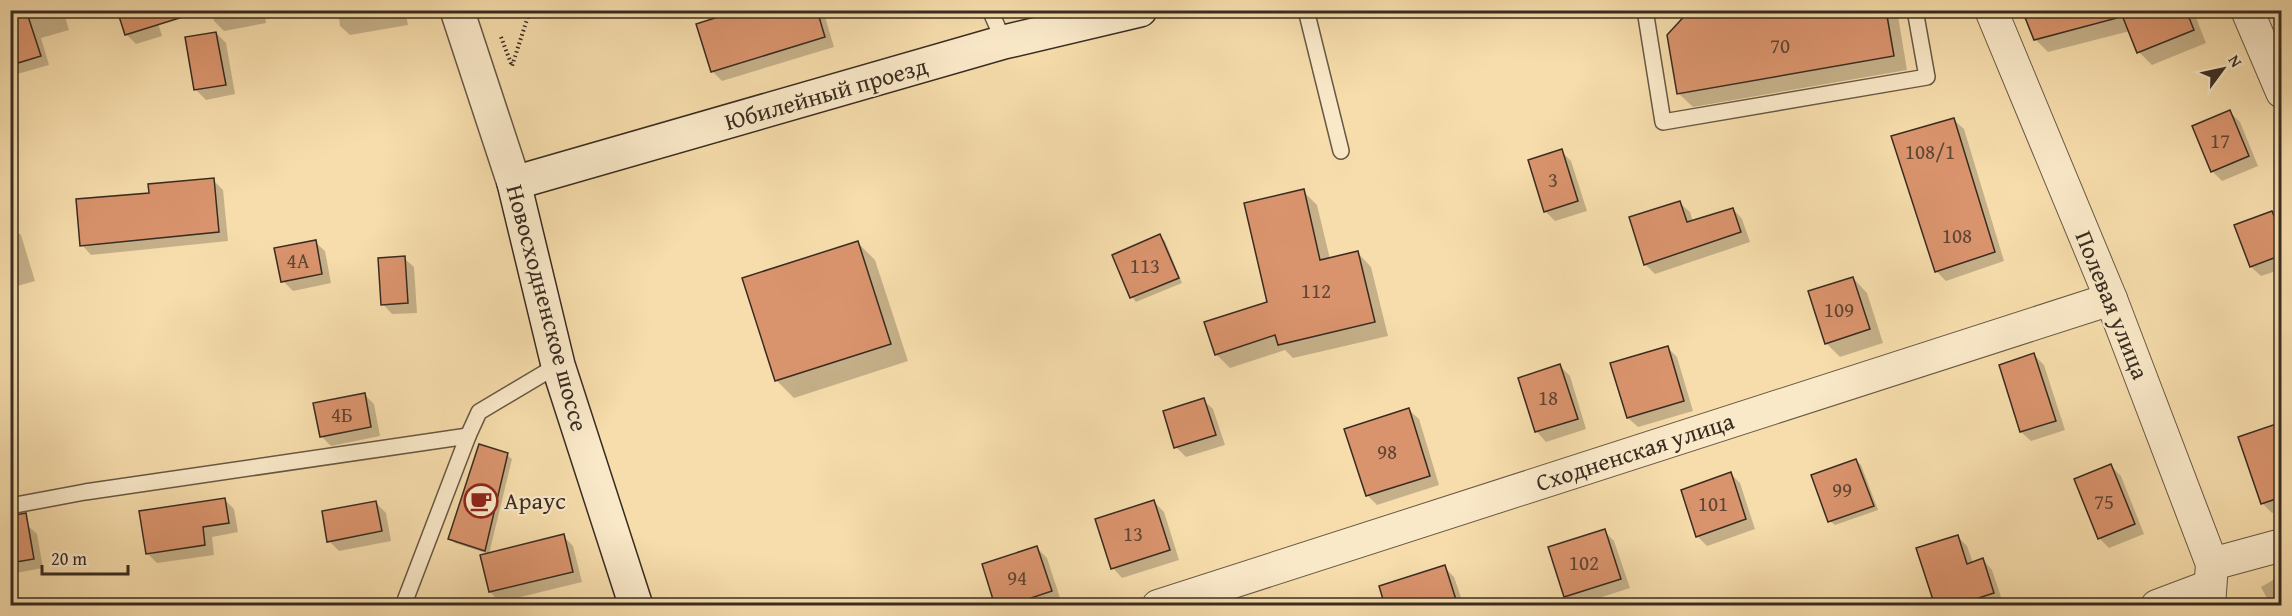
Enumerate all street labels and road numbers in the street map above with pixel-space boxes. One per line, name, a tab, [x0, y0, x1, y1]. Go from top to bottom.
street label: Юбилейный проезд	[720, 48, 931, 139]
street label: Новосходненское шоссе	[498, 181, 597, 435]
street label: Полевая улица	[2067, 225, 2158, 385]
street label: Сходненская улица	[1531, 403, 1739, 500]

